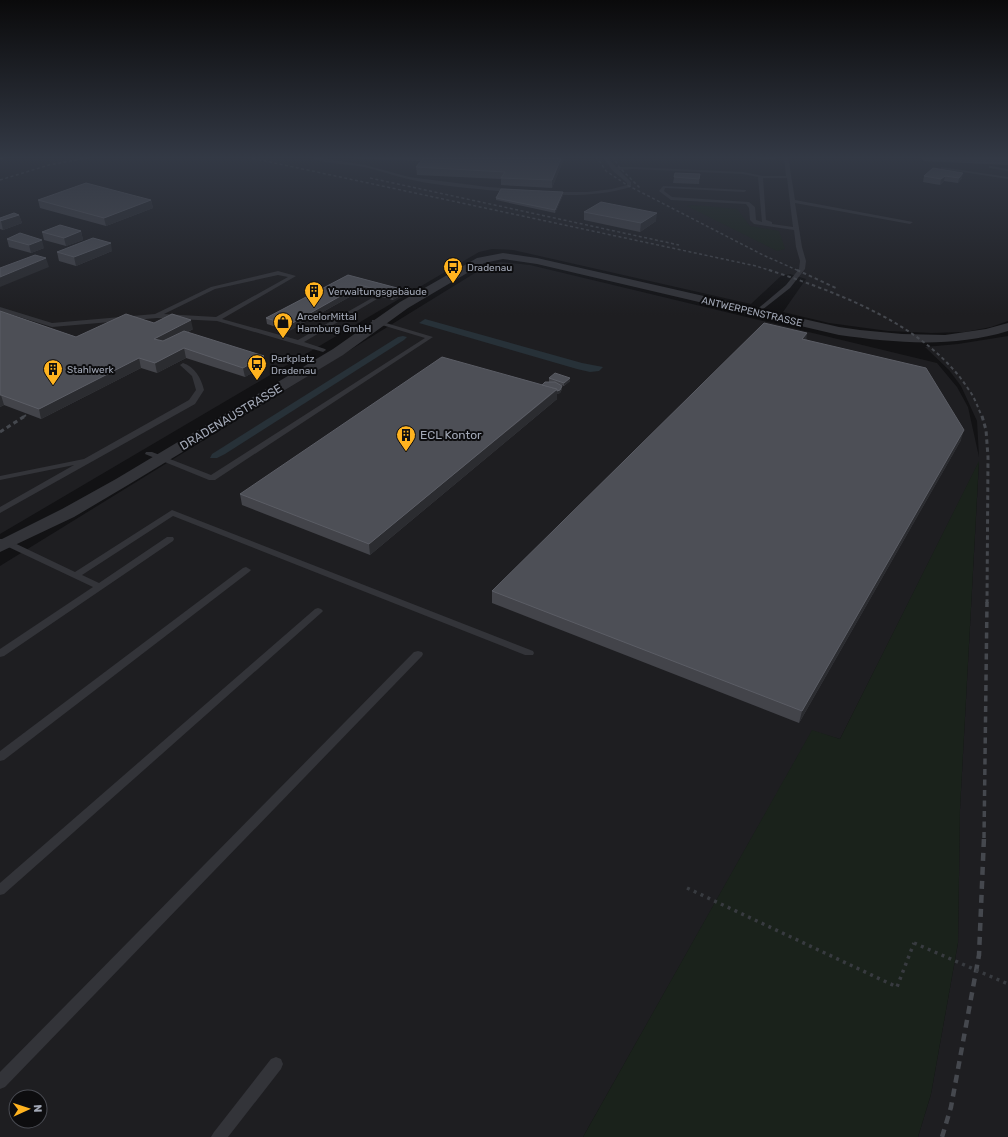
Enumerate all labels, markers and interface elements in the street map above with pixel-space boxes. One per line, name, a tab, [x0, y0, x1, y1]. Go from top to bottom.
bus stop icon: Dradenau	[442, 256, 464, 284]
place label: Dradenau	[467, 262, 512, 274]
building icon: Verwaltungsgebäude	[303, 280, 325, 308]
place label: Verwaltungsgebäude	[328, 286, 427, 298]
street label: ANTWERPENSTRASSE	[700, 295, 803, 329]
shop icon: ArcelorMittal Hamburg GmbH	[272, 311, 294, 339]
place label: ArcelorMittal Hamburg GmbH	[297, 311, 371, 335]
bus stop icon: Parkplatz Dradenau	[246, 353, 268, 381]
place label: Parkplatz Dradenau	[271, 353, 316, 377]
building icon: Stahlwerk	[42, 358, 64, 386]
place label: Stahlwerk	[67, 364, 114, 376]
street label: DRADENAUSTRASSE	[177, 381, 285, 453]
building icon: ECL Kontor	[395, 424, 417, 452]
place label: ECL Kontor	[420, 428, 482, 442]
north arrow	[8, 1089, 48, 1129]
text: N	[31, 1104, 44, 1113]

